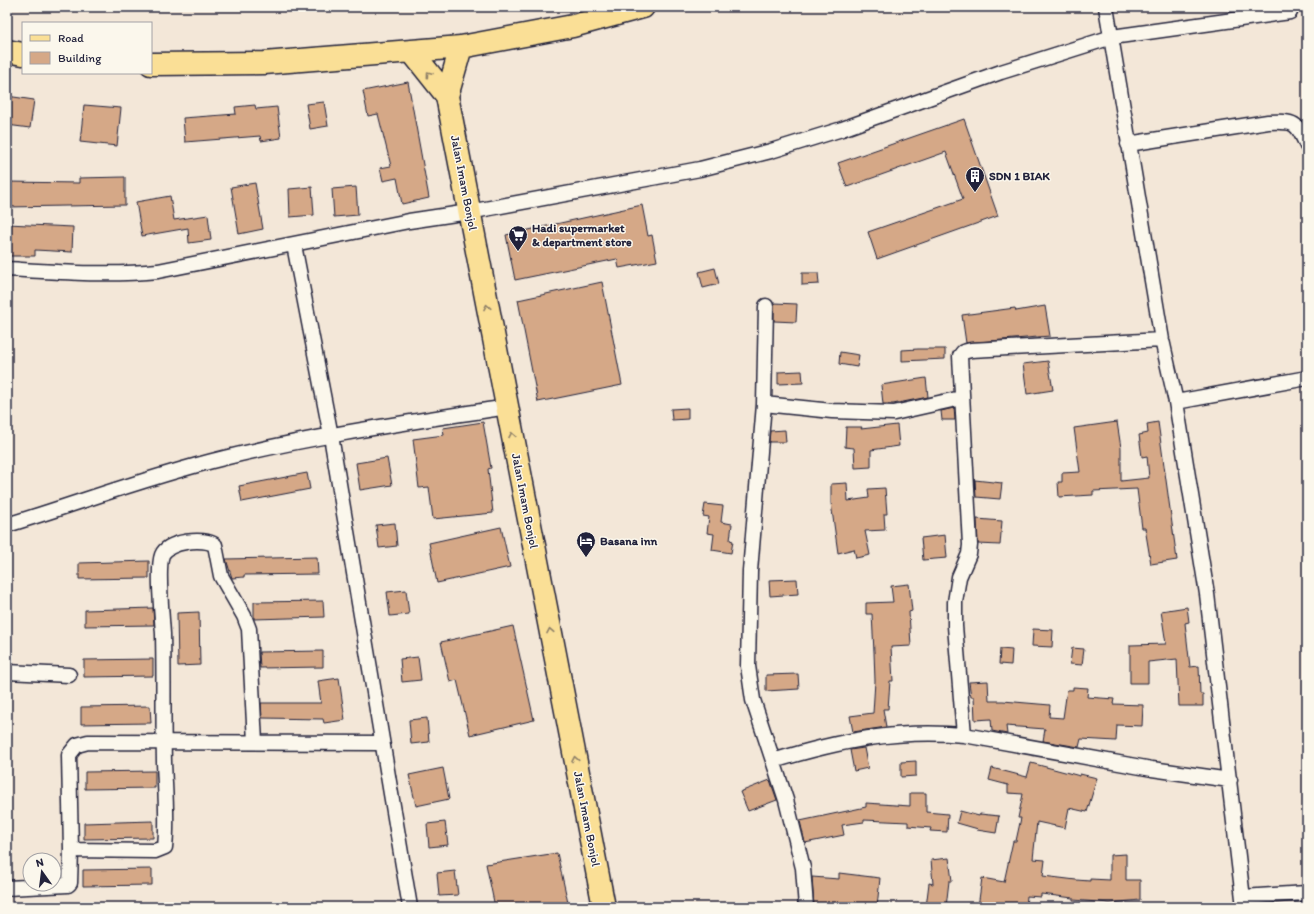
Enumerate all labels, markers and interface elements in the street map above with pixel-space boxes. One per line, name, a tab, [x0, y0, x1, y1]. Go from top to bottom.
legend	[22, 22, 152, 74]
text: Road	[58, 31, 84, 45]
text: Building	[58, 51, 102, 65]
one-way arrow	[427, 72, 434, 79]
street label: Jalan Imam Bonjol	[448, 134, 480, 232]
building icon: SDN 1 BIAK	[964, 165, 986, 193]
place label: SDN 1 BIAK	[989, 169, 1050, 183]
place label: Hadi supermarket & department store	[532, 221, 632, 250]
supermarket icon: Hadi supermarket & department store	[507, 224, 529, 252]
one-way arrow	[484, 304, 492, 310]
one-way arrow	[509, 432, 517, 438]
street label: Jalan Imam Bonjol	[509, 452, 541, 550]
hotel icon: Basana inn	[575, 530, 597, 558]
place label: Basana inn	[600, 534, 657, 548]
one-way arrow	[547, 628, 555, 634]
one-way arrow	[571, 756, 580, 762]
street label: Jalan Imam Bonjol	[571, 770, 603, 868]
north arrow	[22, 852, 62, 892]
text: N	[35, 856, 45, 870]

